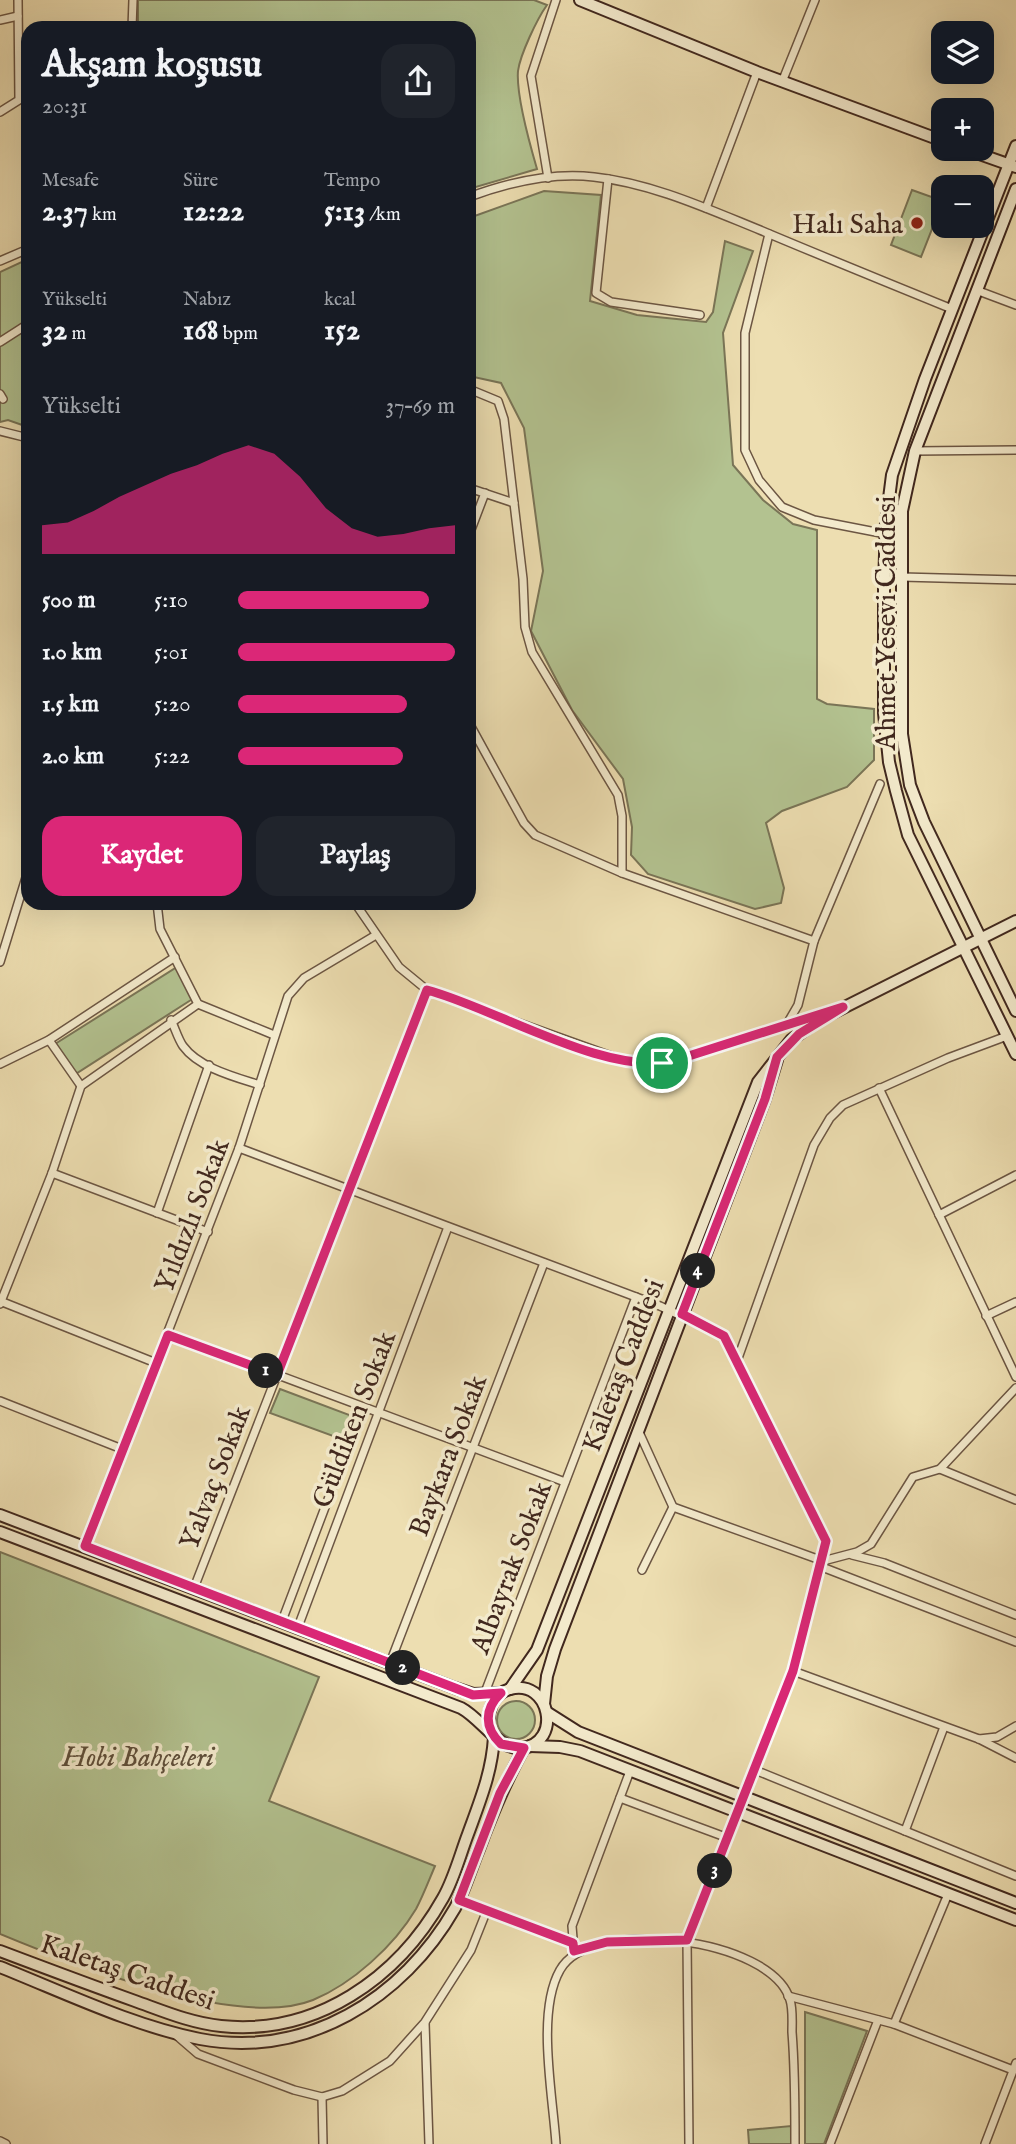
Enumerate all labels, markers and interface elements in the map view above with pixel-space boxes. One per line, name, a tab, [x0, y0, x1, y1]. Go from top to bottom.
map controls	[931, 21, 994, 238]
button: layers	[931, 21, 994, 84]
text: Akşam koşusu	[42, 42, 262, 90]
button: share	[381, 44, 455, 118]
text: 20:31	[42, 92, 87, 121]
button: +	[931, 98, 994, 161]
text: Mesafe	[42, 169, 99, 193]
text: Süre	[183, 169, 218, 193]
text: Tempo	[324, 169, 380, 193]
button: −	[931, 175, 994, 238]
text: 2.37	[42, 193, 88, 231]
text: 12:22	[183, 193, 244, 231]
text: 5:13	[324, 193, 365, 231]
text: km	[88, 203, 117, 227]
text: /km	[365, 203, 401, 227]
place label: Halı Saha	[792, 208, 904, 243]
marker: Halı Saha	[909, 215, 925, 231]
text: Yükselti	[42, 288, 107, 312]
text: Nabız	[183, 288, 231, 312]
text: kcal	[324, 288, 356, 312]
text: 32	[42, 312, 67, 350]
text: 168	[183, 312, 219, 350]
text: 152	[324, 312, 360, 350]
text: m	[67, 322, 86, 346]
text: bpm	[219, 322, 258, 346]
text: Yükselti	[42, 392, 121, 421]
text: 37–69 m	[385, 392, 455, 421]
street label: Ahmet Yesevi Caddesi	[870, 495, 905, 752]
text: 500 m	[42, 586, 96, 615]
text: 5:10	[154, 586, 188, 615]
text: 1.0 km	[42, 638, 102, 667]
text: 5:01	[154, 638, 188, 667]
text: 1.5 km	[42, 690, 99, 719]
text: 5:20	[154, 690, 191, 719]
text: 2.0 km	[42, 742, 104, 771]
text: 5:22	[154, 742, 190, 771]
button: Kaydet	[42, 816, 242, 896]
button: Paylaş	[256, 816, 455, 896]
pin	[632, 1033, 692, 1093]
icon: arrive	[643, 1044, 681, 1082]
street label: Yıldızlı Sokak	[148, 1133, 239, 1298]
pin: 4	[680, 1254, 716, 1288]
text: 4	[693, 1258, 702, 1282]
street label: Kaletaş Caddesi	[575, 1274, 673, 1457]
street label: Güldiken Sokak	[306, 1325, 406, 1513]
pin: 1	[248, 1354, 284, 1388]
text: 1	[262, 1358, 269, 1382]
street label: Baykara Sokak	[402, 1369, 497, 1542]
street label: Yalvaç Sokak	[173, 1400, 260, 1555]
street label: Albayrak Sokak	[463, 1476, 562, 1660]
pin: 2	[386, 1650, 420, 1686]
text: 2	[398, 1655, 407, 1679]
park label: Hobi Bahçeleri	[61, 1741, 216, 1776]
pin: 3	[698, 1854, 732, 1888]
text: 3	[711, 1858, 718, 1882]
street label: Kaletaş Caddesi	[35, 1927, 219, 2020]

